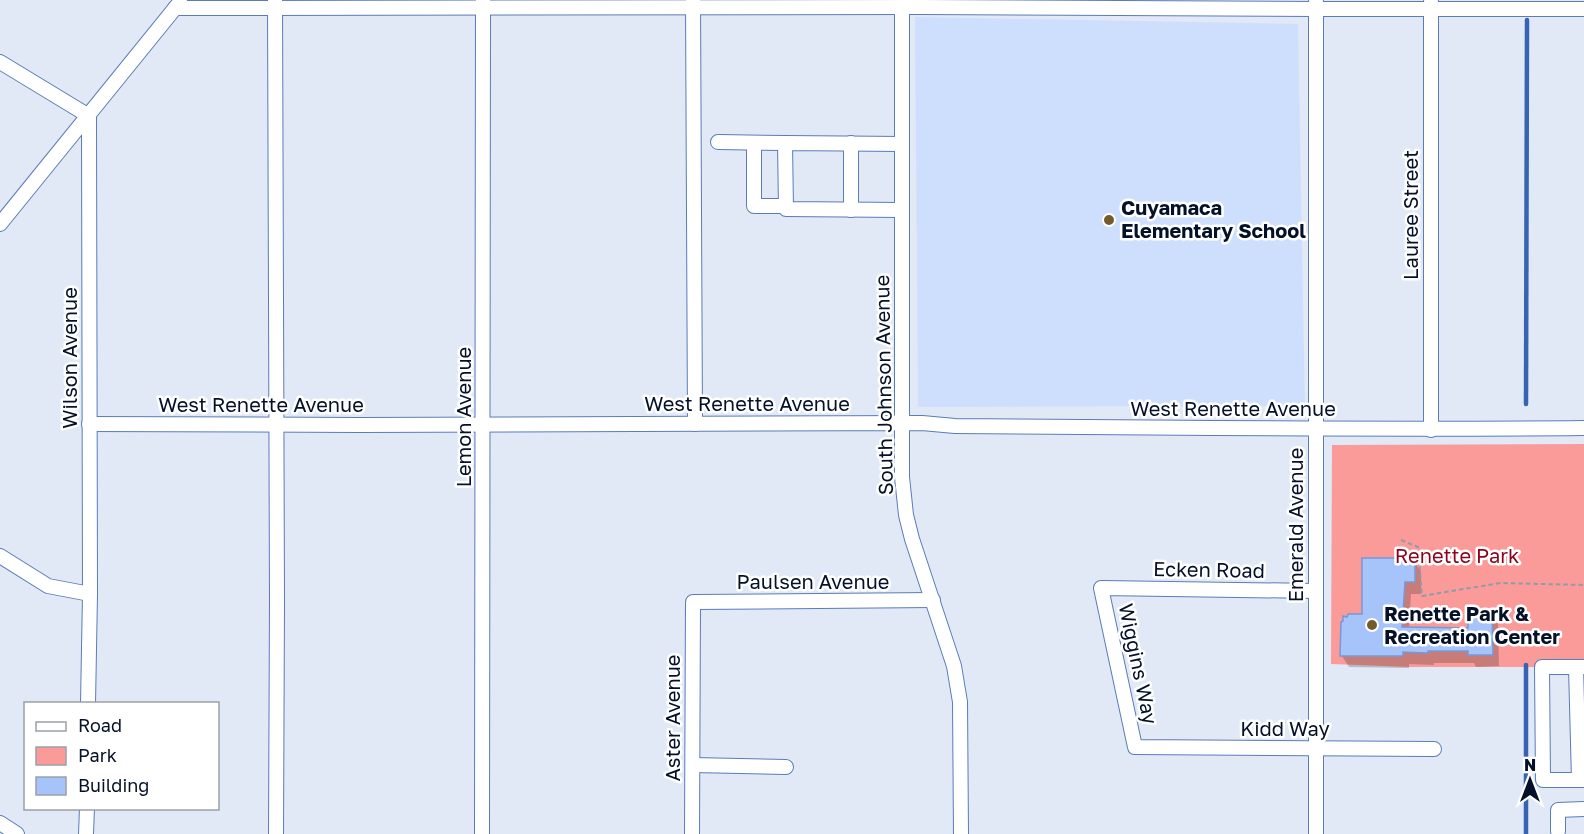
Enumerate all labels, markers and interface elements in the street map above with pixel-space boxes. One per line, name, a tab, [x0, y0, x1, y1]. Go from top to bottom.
street label: Lauree Street	[1398, 150, 1422, 280]
place label: Cuyamaca Elementary School	[1121, 195, 1306, 242]
marker: Cuyamaca Elementary School	[1102, 213, 1116, 227]
street label: South Johnson Avenue	[869, 275, 897, 495]
street label: Wilson Avenue	[57, 287, 81, 429]
street label: Lemon Avenue	[451, 347, 475, 487]
street label: West Renette Avenue	[644, 391, 850, 415]
street label: West Renette Avenue	[158, 392, 364, 416]
street label: West Renette Avenue	[1130, 396, 1336, 420]
street label: Emerald Avenue	[1283, 448, 1307, 602]
park label: Renette Park	[1395, 543, 1519, 567]
street label: Ecken Road	[1153, 556, 1265, 582]
street label: Paulsen Avenue	[737, 569, 889, 593]
street label: Wiggins Way	[1114, 601, 1163, 726]
place label: Renette Park & Recreation Center	[1384, 601, 1560, 648]
marker: Renette Park & Recreation Center	[1365, 618, 1379, 632]
street label: Aster Avenue	[660, 655, 684, 781]
legend	[24, 702, 219, 810]
text: Road	[78, 714, 122, 736]
street label: Kidd Way	[1240, 716, 1330, 740]
text: Park	[78, 744, 117, 766]
north arrow	[1500, 750, 1560, 810]
text: N	[1524, 755, 1536, 775]
text: Building	[78, 774, 149, 796]

